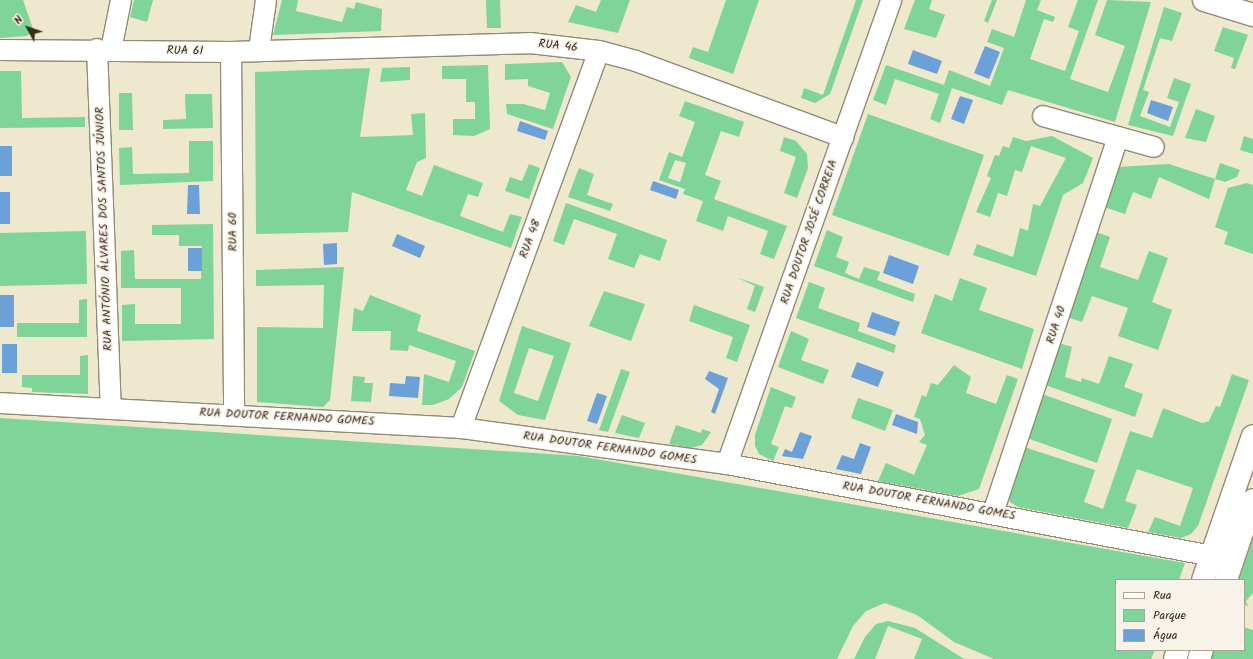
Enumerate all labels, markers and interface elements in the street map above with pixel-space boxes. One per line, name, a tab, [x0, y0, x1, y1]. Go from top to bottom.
north arrow	[8, 8, 48, 48]
text: N	[10, 12, 28, 29]
street label: RUA 46	[538, 37, 578, 55]
street label: RUA 61	[167, 43, 203, 59]
street label: RUA ANTÓNIO ÁLVARES DOS SANTOS JÚNIOR	[93, 107, 115, 351]
street label: RUA DOUTOR JOSÉ CORREIA	[777, 158, 841, 306]
street label: RUA 60	[225, 212, 241, 252]
street label: RUA 48	[516, 218, 544, 260]
street label: RUA 40	[1043, 304, 1069, 346]
street label: RUA DOUTOR FERNANDO GOMES	[199, 405, 375, 429]
street label: RUA DOUTOR FERNANDO GOMES	[522, 429, 698, 467]
street label: RUA DOUTOR FERNANDO GOMES	[841, 479, 1017, 523]
legend	[1115, 579, 1245, 651]
text: Rua	[1153, 586, 1171, 605]
text: Parque	[1153, 606, 1186, 625]
text: Água	[1153, 626, 1177, 645]

